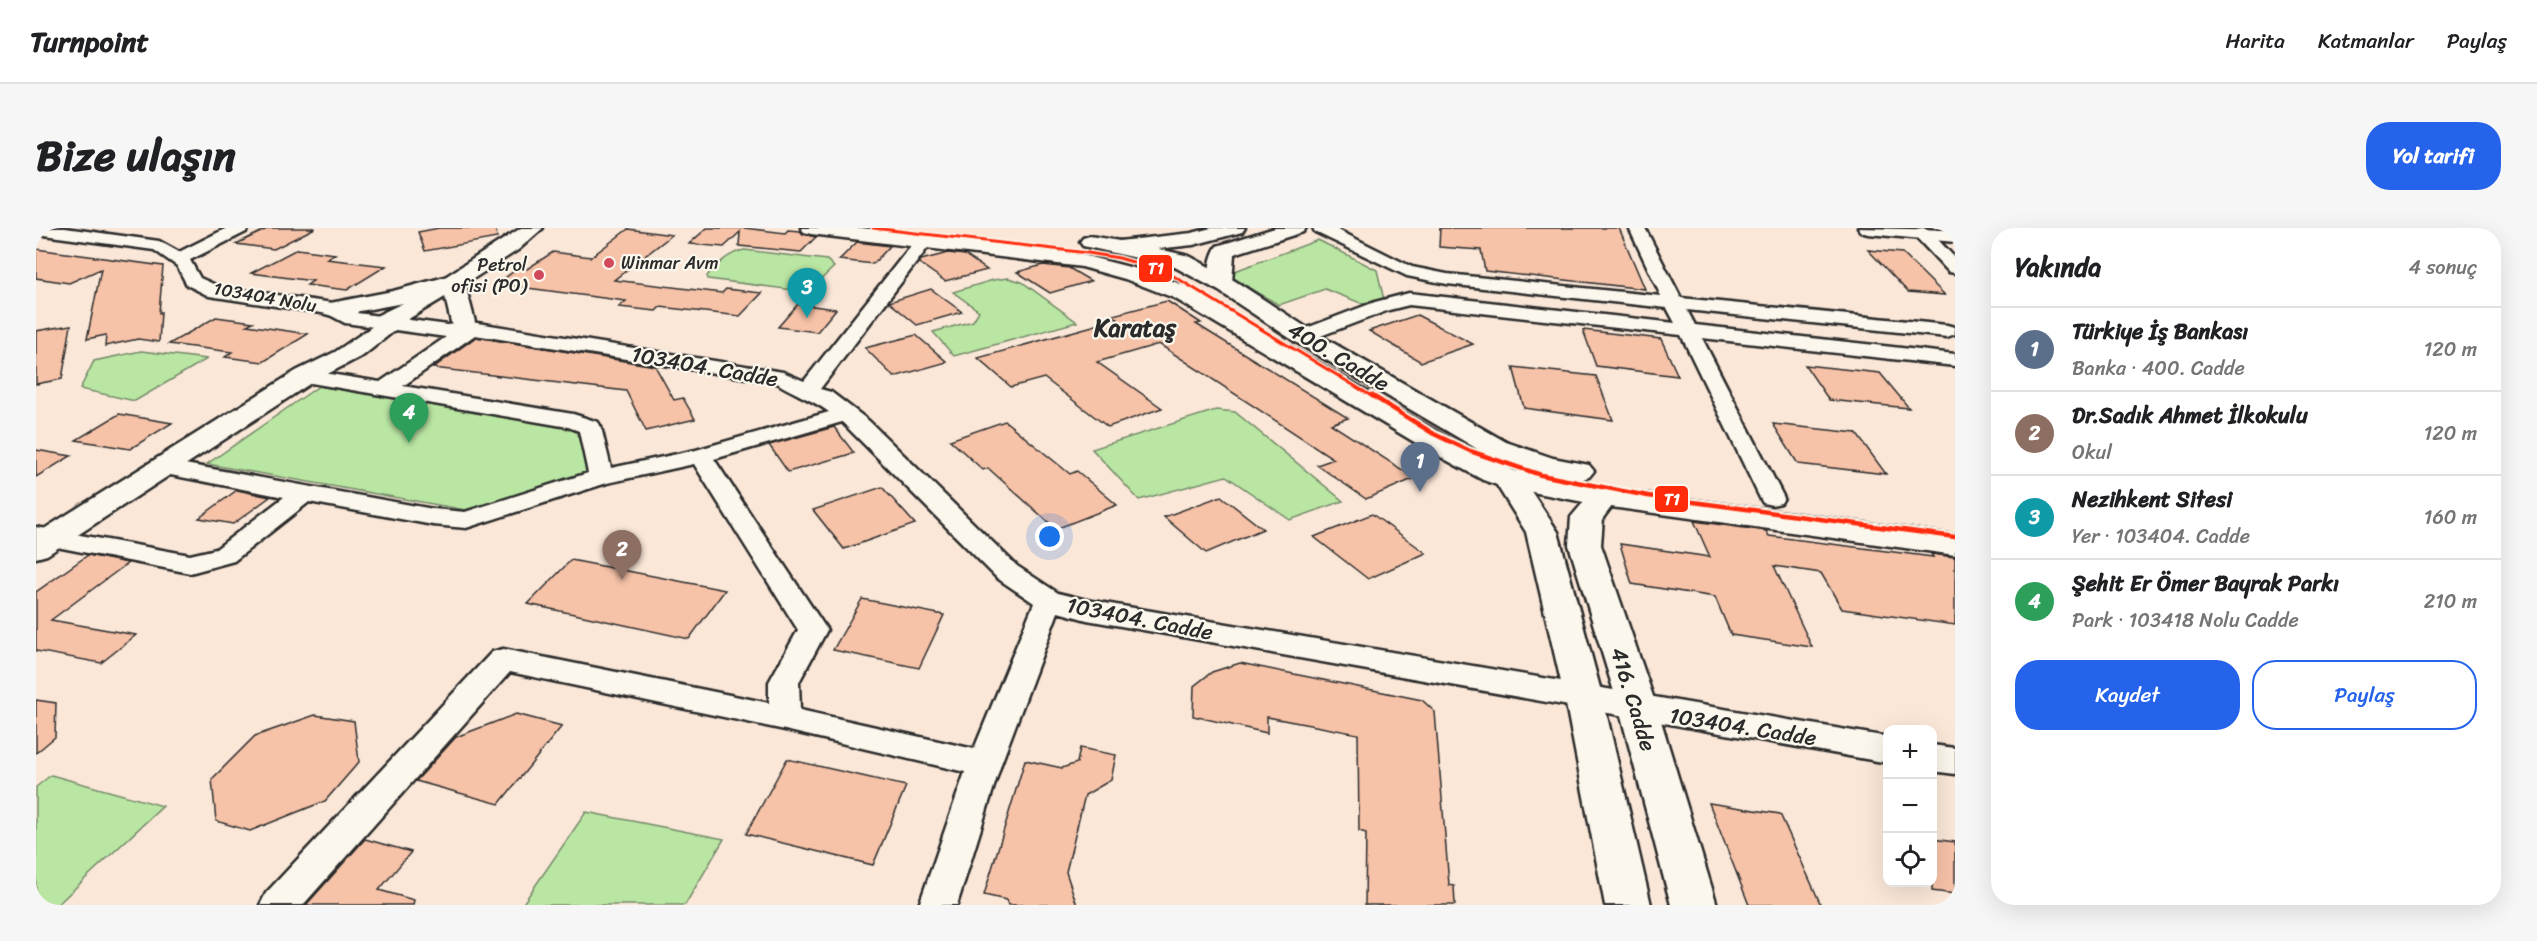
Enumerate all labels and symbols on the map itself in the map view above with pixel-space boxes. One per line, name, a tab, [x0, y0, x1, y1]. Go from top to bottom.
place label: Winmar Avm	[621, 247, 719, 279]
place label: Petrol ofisi (PO)	[451, 249, 529, 302]
line badge: T1	[1138, 254, 1173, 283]
text: T1	[1148, 254, 1164, 283]
marker: Winmar Avm	[602, 256, 616, 270]
marker: Petrol ofisi (PO)	[532, 268, 546, 282]
pin: 3	[788, 268, 826, 318]
street label: 103404 Nolu	[211, 272, 319, 322]
district label: Karataş	[1093, 307, 1177, 349]
street label: 400. Cadde	[1280, 311, 1397, 402]
street label: 103404. Cadde	[628, 334, 781, 399]
pin: 4	[390, 394, 428, 443]
pin: 1	[1400, 442, 1440, 492]
line badge: T1	[1654, 485, 1689, 513]
text: T1	[1664, 485, 1680, 514]
your location	[1035, 522, 1064, 551]
pin: 2	[602, 530, 642, 580]
street label: 103404. Cadde	[1063, 585, 1216, 652]
street label: 416. Cadde	[1599, 642, 1668, 756]
street label: 103404. Cadde	[1667, 696, 1819, 757]

